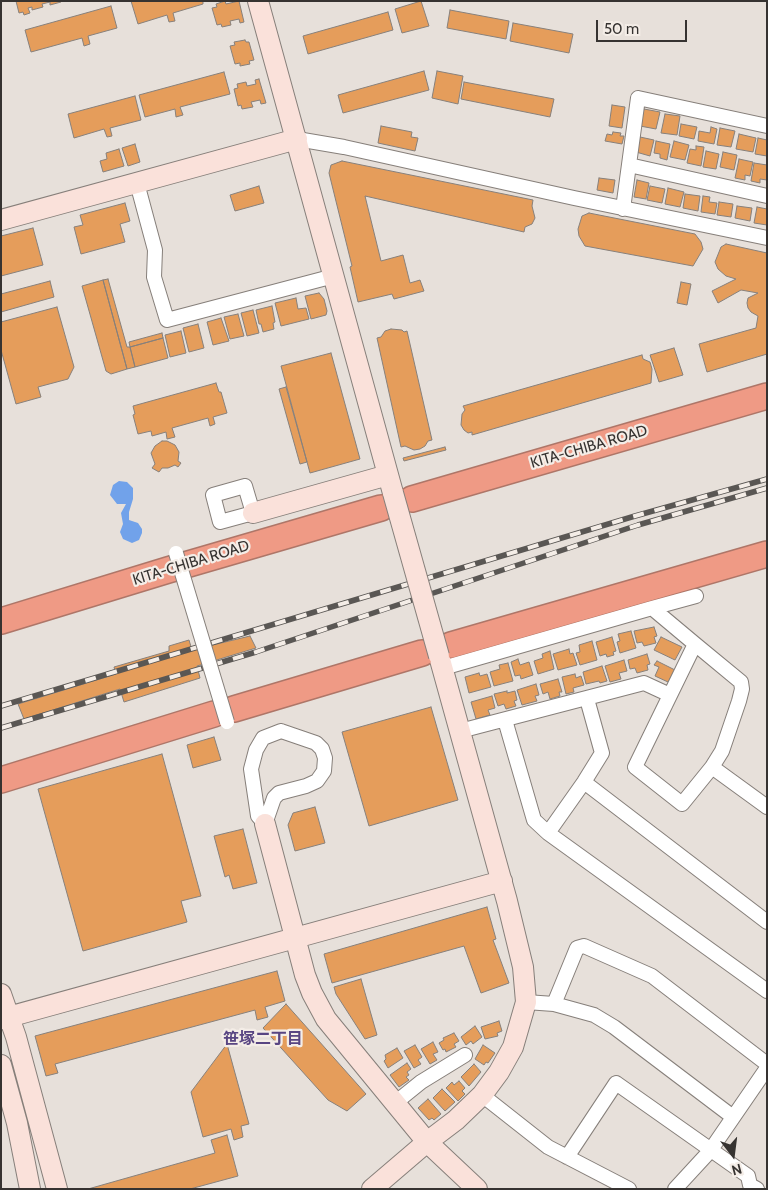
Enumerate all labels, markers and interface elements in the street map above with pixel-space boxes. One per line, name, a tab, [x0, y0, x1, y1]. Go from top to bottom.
scale bar	[598, 10, 689, 42]
text: 50 m	[604, 20, 639, 38]
street label: KITA-CHIBA ROAD	[528, 422, 650, 472]
street label: KITA-CHIBA ROAD	[131, 537, 251, 589]
district label: 笹塚二丁目	[223, 1029, 303, 1049]
north arrow	[708, 1130, 758, 1180]
text: N	[730, 1160, 744, 1179]

